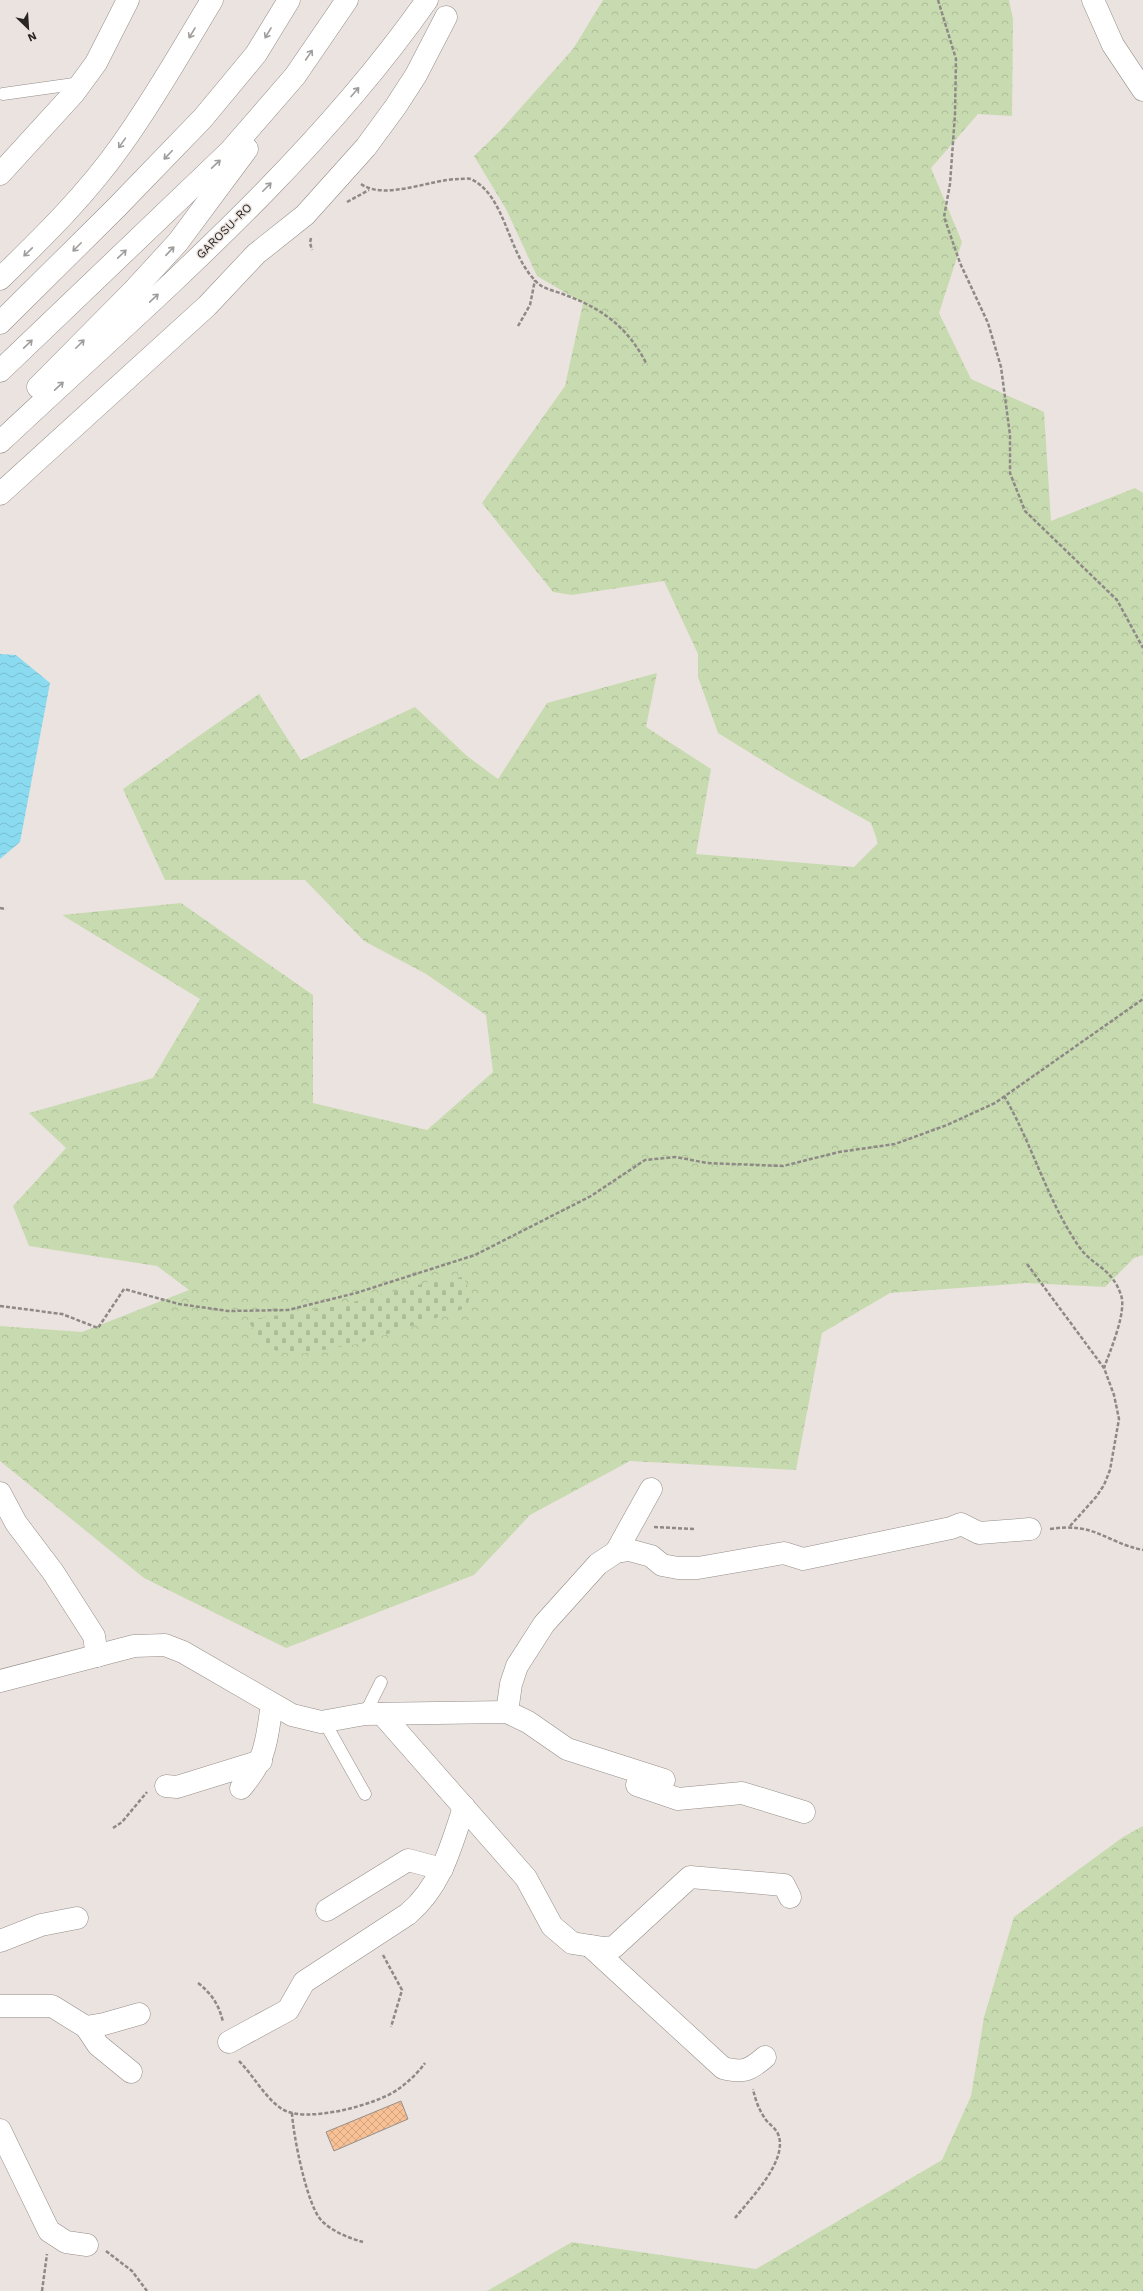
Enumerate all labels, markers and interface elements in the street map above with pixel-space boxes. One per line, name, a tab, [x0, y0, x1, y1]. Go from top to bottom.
north arrow	[8, 8, 48, 48]
one-way arrow	[187, 27, 195, 39]
one-way arrow	[264, 27, 272, 39]
text: N	[26, 29, 38, 44]
one-way arrow	[305, 50, 313, 61]
one-way arrow	[351, 87, 360, 97]
one-way arrow	[118, 137, 126, 148]
one-way arrow	[163, 150, 173, 160]
one-way arrow	[211, 159, 221, 169]
one-way arrow	[262, 182, 272, 192]
street label: GAROSU-RO	[193, 200, 255, 262]
one-way arrow	[72, 242, 81, 252]
one-way arrow	[165, 246, 174, 256]
one-way arrow	[23, 247, 33, 257]
one-way arrow	[117, 249, 127, 258]
one-way arrow	[149, 293, 159, 302]
one-way arrow	[23, 339, 33, 349]
one-way arrow	[75, 339, 85, 349]
one-way arrow	[54, 382, 64, 391]

